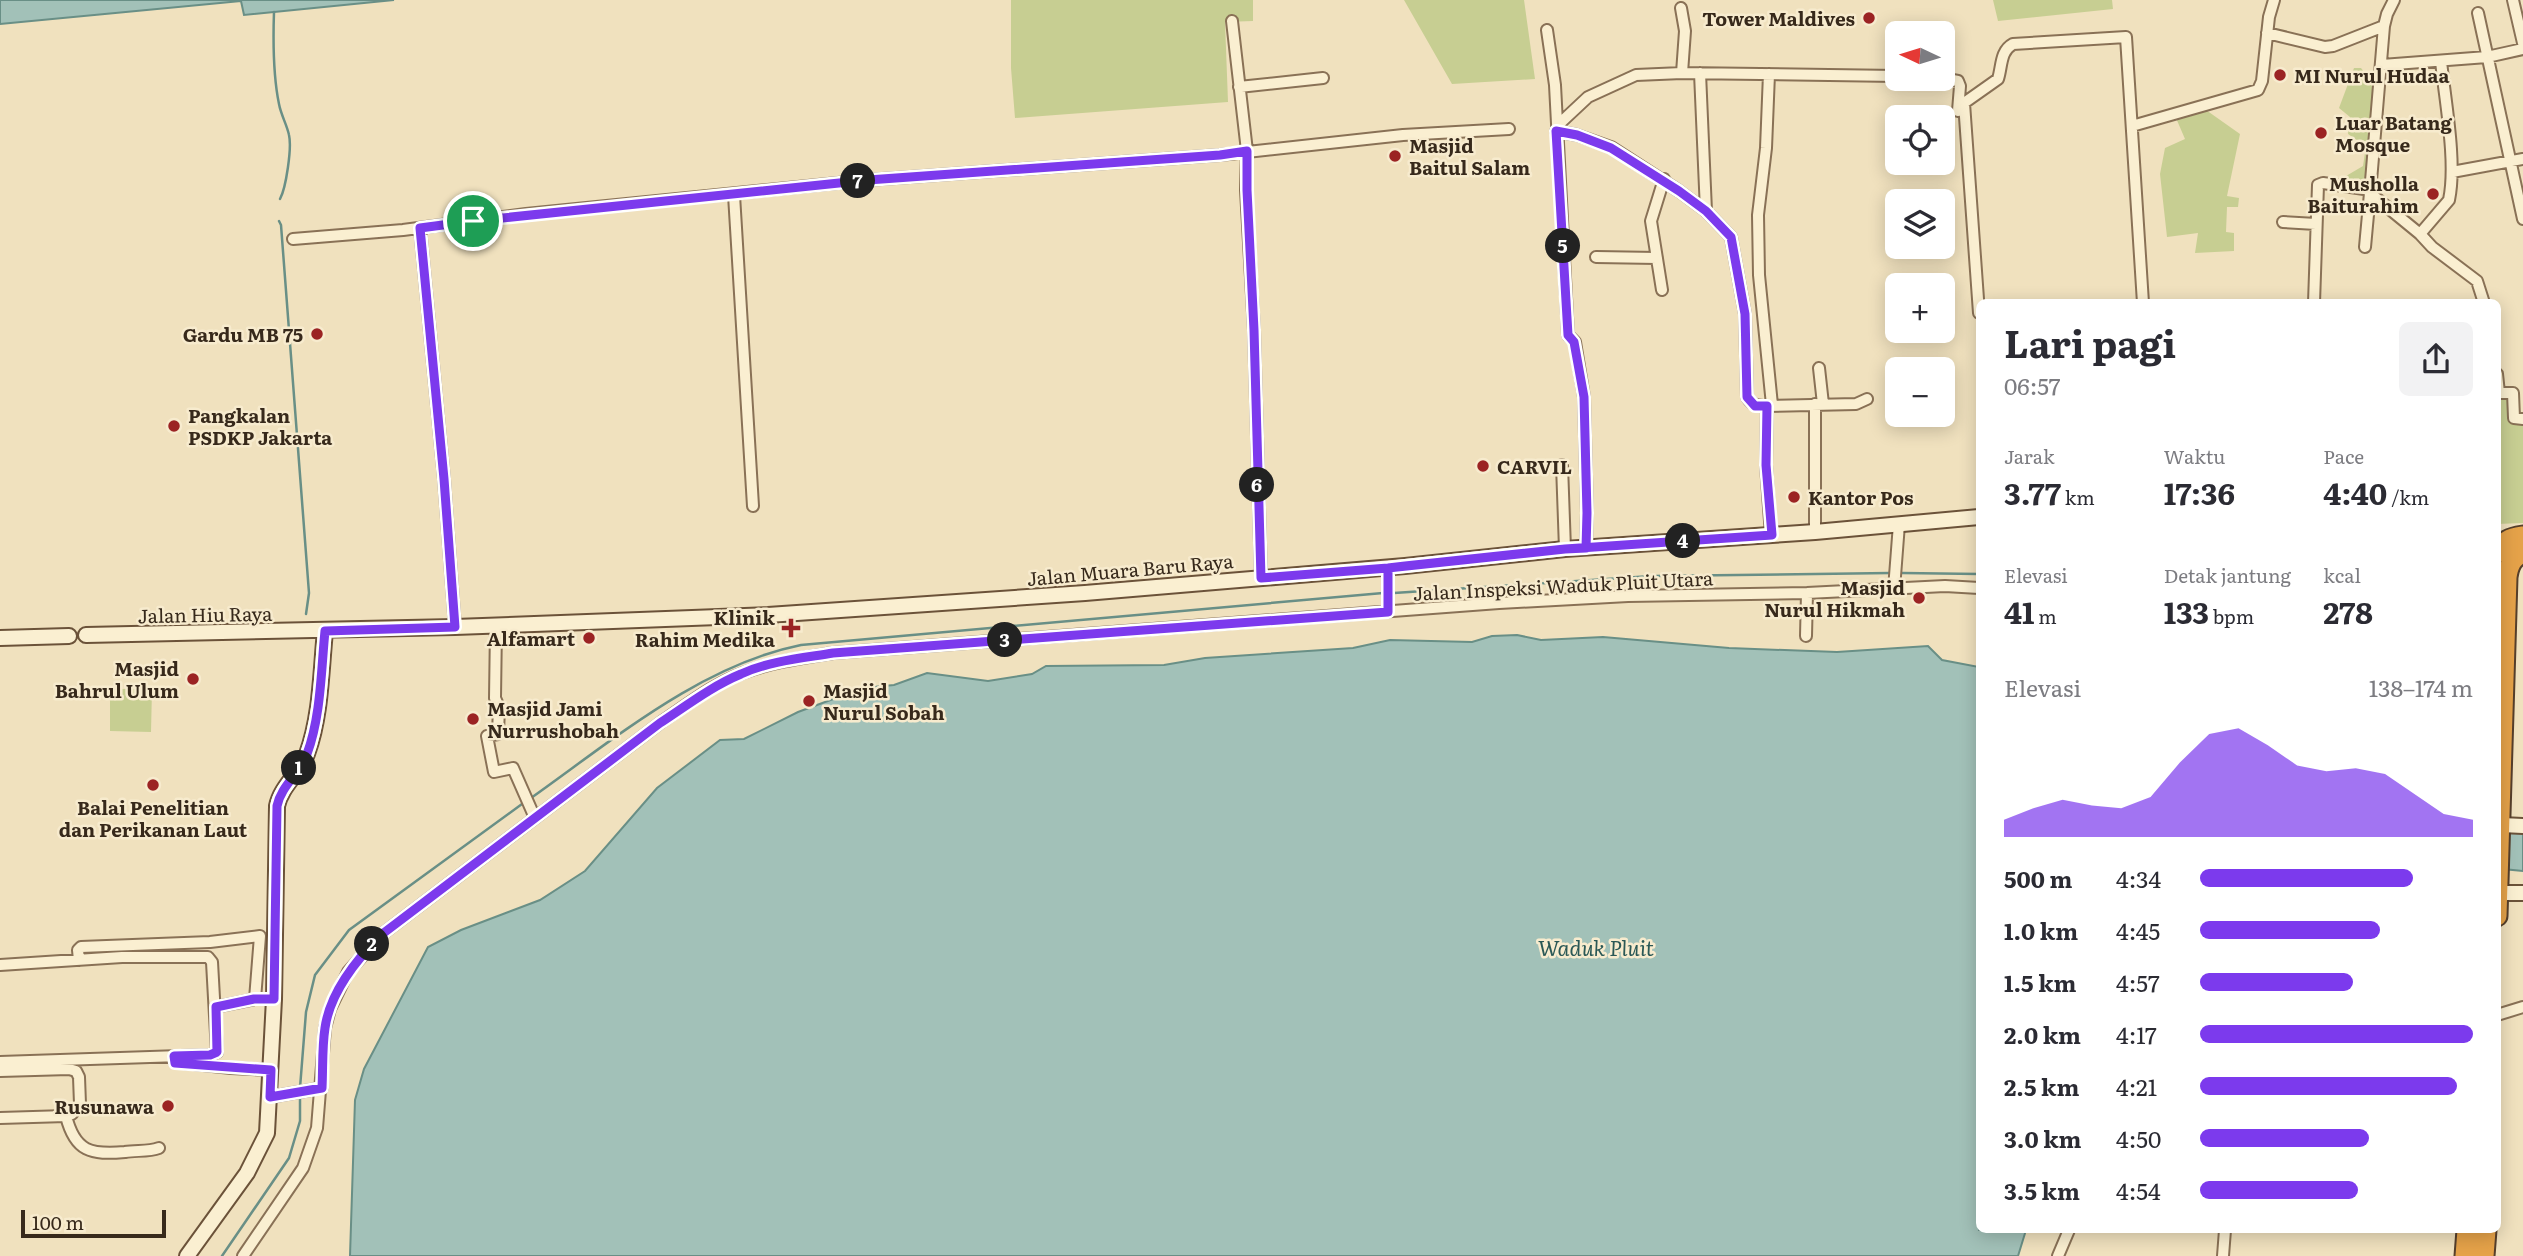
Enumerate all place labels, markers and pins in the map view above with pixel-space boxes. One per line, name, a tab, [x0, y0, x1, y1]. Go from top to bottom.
place label: Tower Maldives	[1702, 4, 1855, 32]
marker: Tower Maldives	[1861, 10, 1877, 26]
place label: MI Nurul Hudaa	[2294, 61, 2449, 89]
marker: MI Nurul Hudaa	[2272, 67, 2288, 83]
place label: Luar Batang Mosque	[2335, 108, 2452, 158]
marker: Luar Batang Mosque	[2313, 125, 2329, 141]
place label: Masjid Baitul Salam	[1409, 131, 1530, 181]
marker: Masjid Baitul Salam	[1387, 148, 1403, 164]
pin: 7	[840, 164, 876, 198]
place label: Musholla Baiturahim	[2307, 169, 2419, 219]
marker: Musholla Baiturahim	[2425, 186, 2441, 202]
pin	[443, 191, 503, 251]
pin: 5	[1546, 229, 1580, 264]
place label: Gardu MB 75	[183, 320, 303, 348]
marker: Gardu MB 75	[309, 326, 325, 342]
place label: Pangkalan PSDKP Jakarta	[188, 401, 332, 451]
marker: Pangkalan PSDKP Jakarta	[166, 418, 182, 434]
place label: CARVIL	[1497, 452, 1572, 480]
marker: CARVIL	[1475, 458, 1491, 474]
pin: 6	[1240, 468, 1274, 503]
place label: Kantor Pos	[1808, 483, 1914, 511]
marker: Kantor Pos	[1786, 489, 1802, 505]
pin: 4	[1666, 524, 1700, 558]
place label: Masjid Nurul Hikmah	[1764, 573, 1905, 623]
marker: Masjid Nurul Hikmah	[1911, 590, 1927, 606]
place label: Klinik Rahim Medika	[635, 603, 775, 653]
marker: Klinik Rahim Medika	[781, 618, 801, 638]
pin: 3	[988, 622, 1023, 658]
place label: Alfamart	[487, 624, 576, 652]
marker: Alfamart	[581, 630, 597, 646]
place label: Masjid Bahrul Ulum	[55, 654, 179, 704]
marker: Masjid Bahrul Ulum	[185, 671, 201, 687]
place label: Masjid Nurul Sobah	[823, 676, 945, 726]
marker: Masjid Nurul Sobah	[801, 693, 817, 709]
place label: Masjid Jami Nurrushobah	[487, 694, 619, 744]
marker: Masjid Jami Nurrushobah	[465, 711, 481, 727]
pin: 1	[282, 750, 316, 786]
marker: Balai Penelitian dan Perikanan Laut	[145, 777, 161, 793]
place label: Balai Penelitian dan Perikanan Laut	[59, 793, 248, 843]
pin: 2	[354, 926, 390, 962]
place label: Rusunawa	[54, 1092, 154, 1120]
marker: Rusunawa	[160, 1098, 176, 1114]

